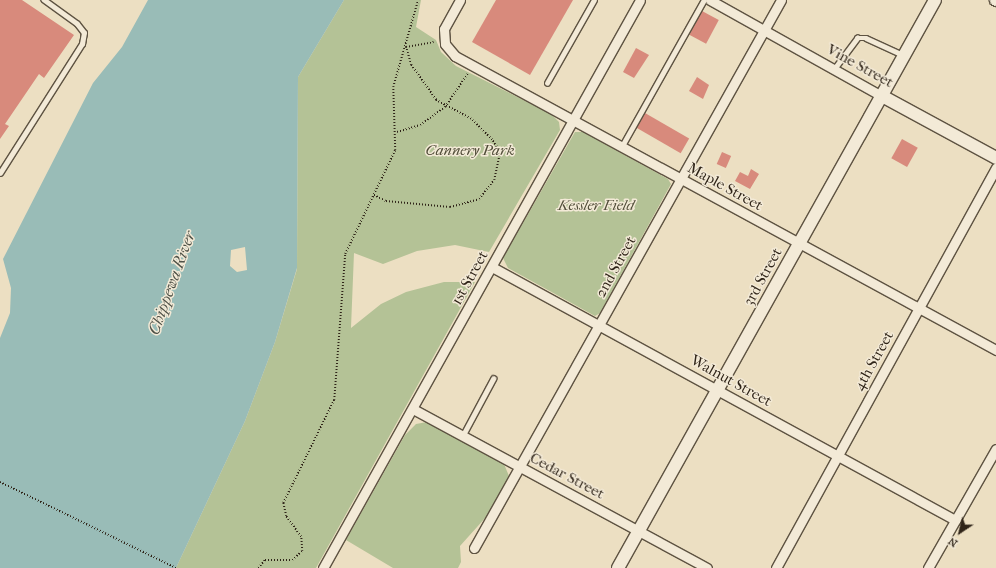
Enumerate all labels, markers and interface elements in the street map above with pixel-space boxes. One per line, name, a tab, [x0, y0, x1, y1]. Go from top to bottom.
street label: Vine Street	[824, 40, 896, 92]
park label: Cannery Park	[426, 142, 514, 160]
street label: Maple Street	[684, 159, 766, 215]
park label: Kessler Field	[558, 197, 634, 215]
water label: Chippewa River	[144, 229, 200, 337]
street label: 2nd Street	[592, 233, 640, 301]
street label: 3rd Street	[740, 245, 786, 309]
street label: 1st Street	[448, 248, 492, 308]
street label: 4th Street	[850, 328, 898, 394]
street label: Walnut Street	[687, 351, 775, 411]
street label: Cedar Street	[527, 449, 607, 503]
north arrow	[940, 512, 980, 552]
text: N	[946, 535, 960, 550]

